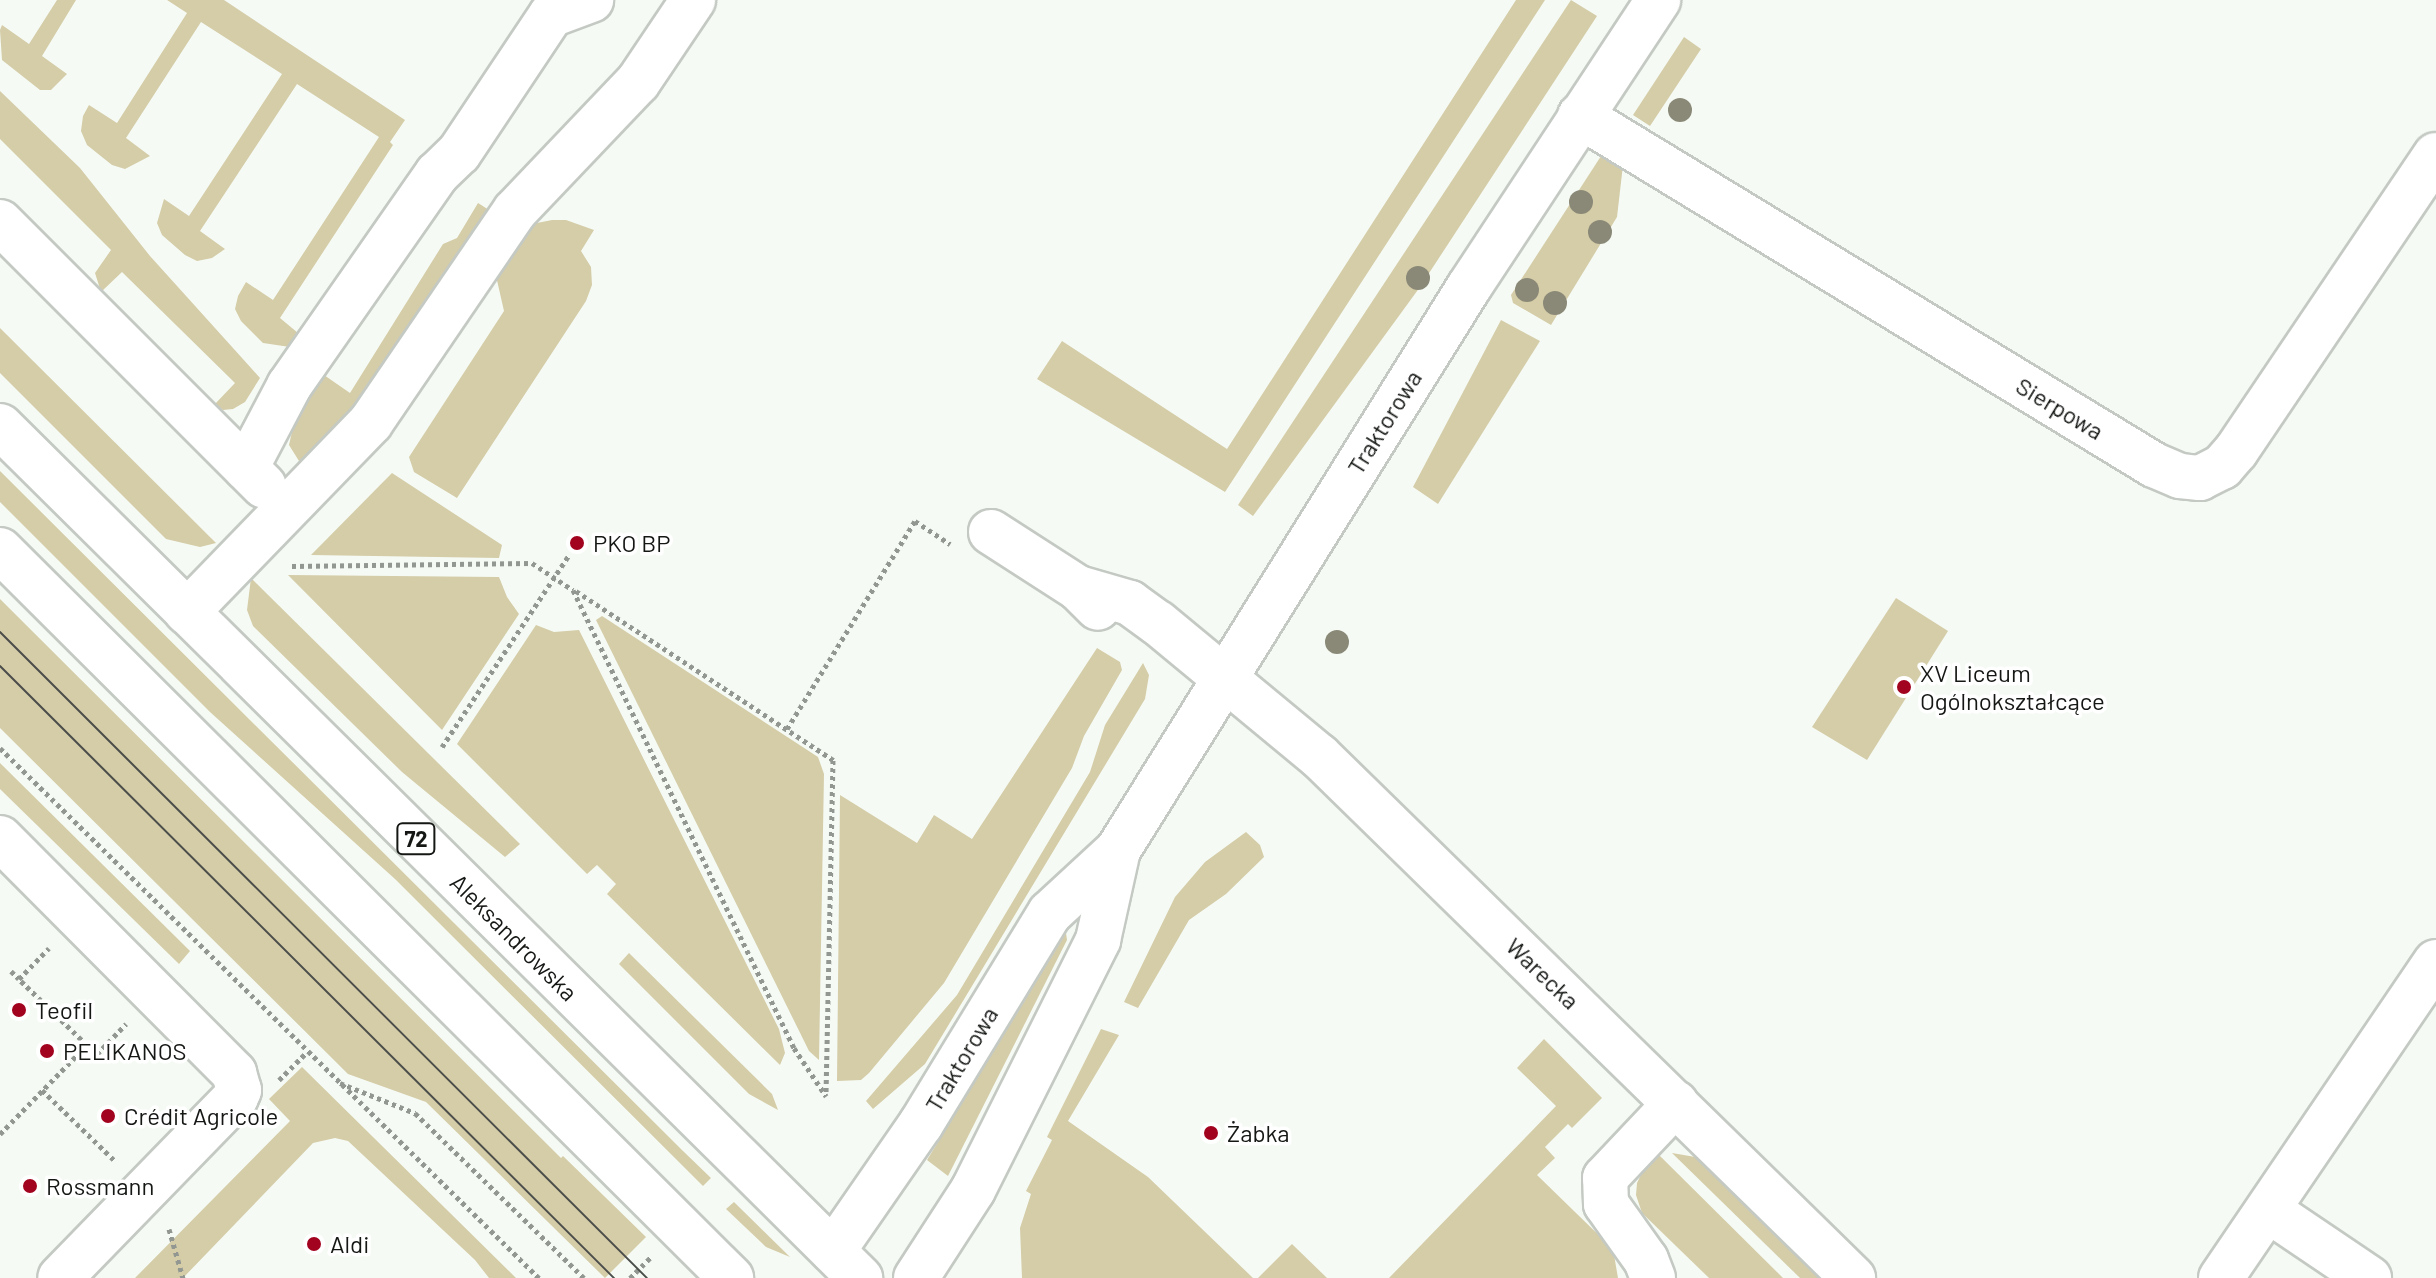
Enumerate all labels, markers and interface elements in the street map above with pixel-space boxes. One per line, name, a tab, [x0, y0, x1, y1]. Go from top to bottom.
street label: Traktorowa	[1341, 365, 1427, 479]
street label: Sierpowa	[2011, 371, 2109, 445]
place label: PKO BP	[593, 529, 671, 557]
marker: PKO BP	[568, 534, 586, 552]
place label: XV Liceum Ogólnokształcące	[1920, 659, 2105, 715]
marker: XV Liceum Ogólnokształcące	[1895, 678, 1913, 696]
road number: 72	[396, 821, 436, 857]
street label: Aleksandrowska	[444, 867, 584, 1007]
street label: Warecka	[1501, 931, 1585, 1015]
place label: Teofil	[35, 996, 93, 1024]
marker: Teofil	[10, 1001, 28, 1019]
street label: Traktorowa	[918, 1001, 1004, 1117]
place label: PELIKANOS	[63, 1037, 187, 1065]
marker: PELIKANOS	[38, 1042, 56, 1060]
place label: Crédit Agricole	[124, 1102, 278, 1130]
marker: Crédit Agricole	[99, 1107, 117, 1125]
place label: Żabka	[1227, 1119, 1290, 1147]
marker: Żabka	[1202, 1124, 1220, 1142]
place label: Rossmann	[46, 1172, 154, 1200]
marker: Rossmann	[21, 1177, 39, 1195]
place label: Aldi	[330, 1230, 369, 1258]
marker: Aldi	[305, 1235, 323, 1253]

